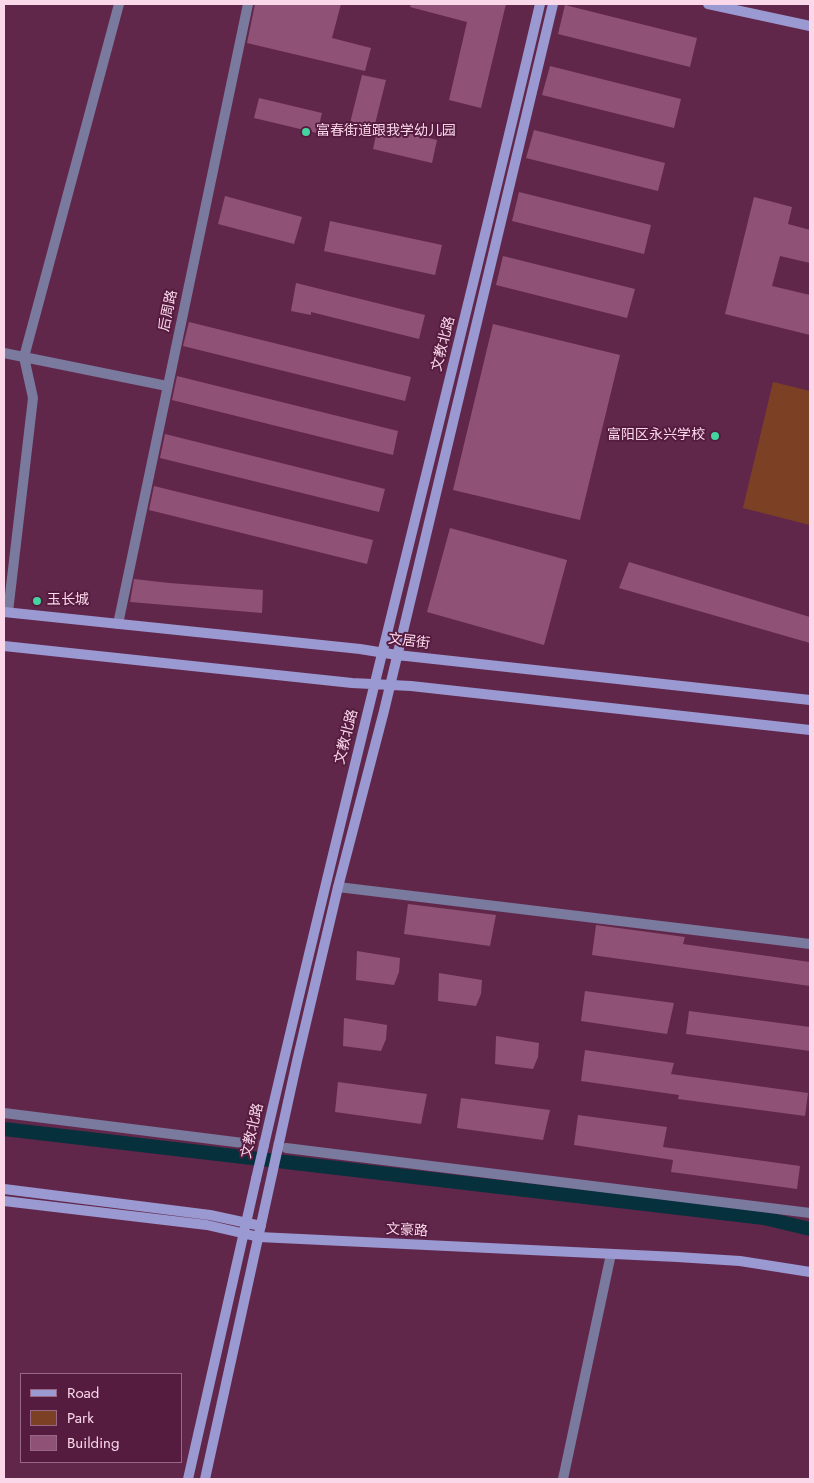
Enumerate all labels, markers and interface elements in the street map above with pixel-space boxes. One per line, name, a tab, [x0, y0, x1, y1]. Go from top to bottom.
place label: 富春街道跟我学幼儿园	[316, 124, 456, 140]
marker: 富春街道跟我学幼儿园	[300, 126, 312, 138]
street label: 后周路	[156, 289, 182, 333]
street label: 文教北路	[429, 315, 459, 373]
place label: 富阳区永兴学校	[607, 428, 705, 444]
marker: 富阳区永兴学校	[709, 430, 721, 442]
place label: 玉长城	[47, 593, 89, 609]
marker: 玉长城	[31, 595, 43, 607]
street label: 文居街	[387, 631, 431, 653]
street label: 文教北路	[332, 708, 362, 766]
street label: 文教北路	[239, 1102, 267, 1160]
street label: 文豪路	[386, 1222, 428, 1240]
legend	[20, 1373, 182, 1463]
text: Road	[67, 1382, 99, 1404]
text: Park	[67, 1407, 94, 1429]
text: Building	[67, 1432, 119, 1454]

